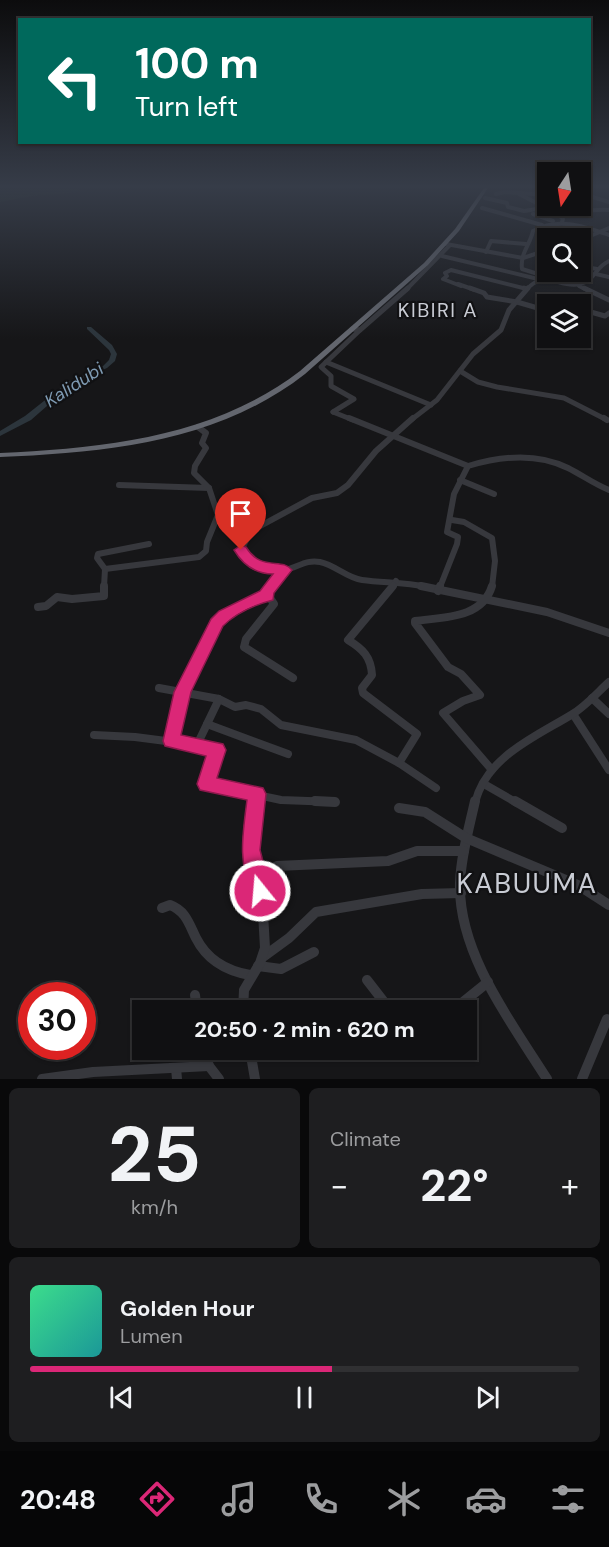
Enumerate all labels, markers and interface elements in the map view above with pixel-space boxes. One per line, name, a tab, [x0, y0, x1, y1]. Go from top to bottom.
text: 100 m	[135, 36, 259, 91]
icon: left	[36, 42, 114, 120]
text: Turn left	[135, 89, 238, 124]
north arrow	[537, 162, 591, 216]
map controls	[537, 162, 591, 348]
button: search	[537, 228, 591, 282]
button: layers	[537, 294, 591, 348]
district label: KIBIRI A	[398, 297, 478, 323]
water label: Kalidubi	[40, 357, 109, 413]
pin	[215, 488, 266, 550]
icon: arrive	[224, 497, 257, 530]
position arrow	[228, 859, 292, 923]
district label: KABUUMA	[456, 865, 598, 902]
speed limit sign: 30	[18, 982, 96, 1060]
text: 20:50 · 2 min · 620 m	[194, 1015, 415, 1044]
text: 25	[108, 1104, 201, 1205]
text: Climate	[330, 1126, 401, 1152]
text: 22°	[420, 1156, 489, 1215]
text: −	[330, 1164, 348, 1207]
text: +	[561, 1164, 579, 1207]
text: km/h	[131, 1194, 178, 1220]
text: Golden Hour	[120, 1294, 255, 1323]
text: Lumen	[120, 1323, 183, 1349]
icon: previous	[105, 1381, 138, 1414]
icon: pause	[288, 1381, 321, 1414]
icon: next	[471, 1381, 504, 1414]
icon: directions	[136, 1478, 178, 1520]
icon: music	[218, 1478, 260, 1520]
icon: phone	[300, 1478, 342, 1520]
icon: climate	[383, 1478, 425, 1520]
icon: car	[465, 1478, 507, 1520]
icon: filters	[547, 1478, 589, 1520]
text: 20:48	[20, 1482, 96, 1517]

